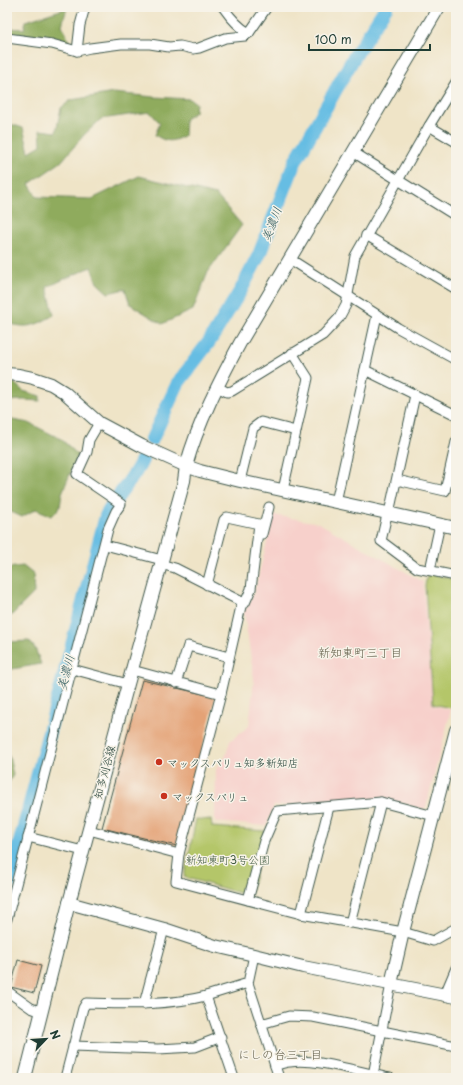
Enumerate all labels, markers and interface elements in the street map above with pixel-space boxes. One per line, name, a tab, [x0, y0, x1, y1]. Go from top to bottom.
scale bar	[309, 26, 430, 52]
text: 100 m	[315, 30, 352, 48]
water label: 美濃川	[256, 204, 286, 244]
district label: 新知東町三丁目	[318, 643, 402, 661]
water label: 美濃川	[52, 652, 78, 692]
street label: 知多刈谷線	[89, 743, 119, 801]
place label: マックスバリュ知多新知店	[167, 754, 299, 771]
marker: マックスバリュ知多新知店	[154, 757, 164, 767]
place label: マックスバリュ	[172, 788, 249, 805]
marker: マックスバリュ	[159, 791, 169, 801]
park label: 新知東町3号公園	[186, 851, 270, 868]
north arrow	[26, 1019, 66, 1059]
text: N	[46, 1027, 65, 1042]
district label: にしの台三丁目	[238, 1045, 322, 1063]

